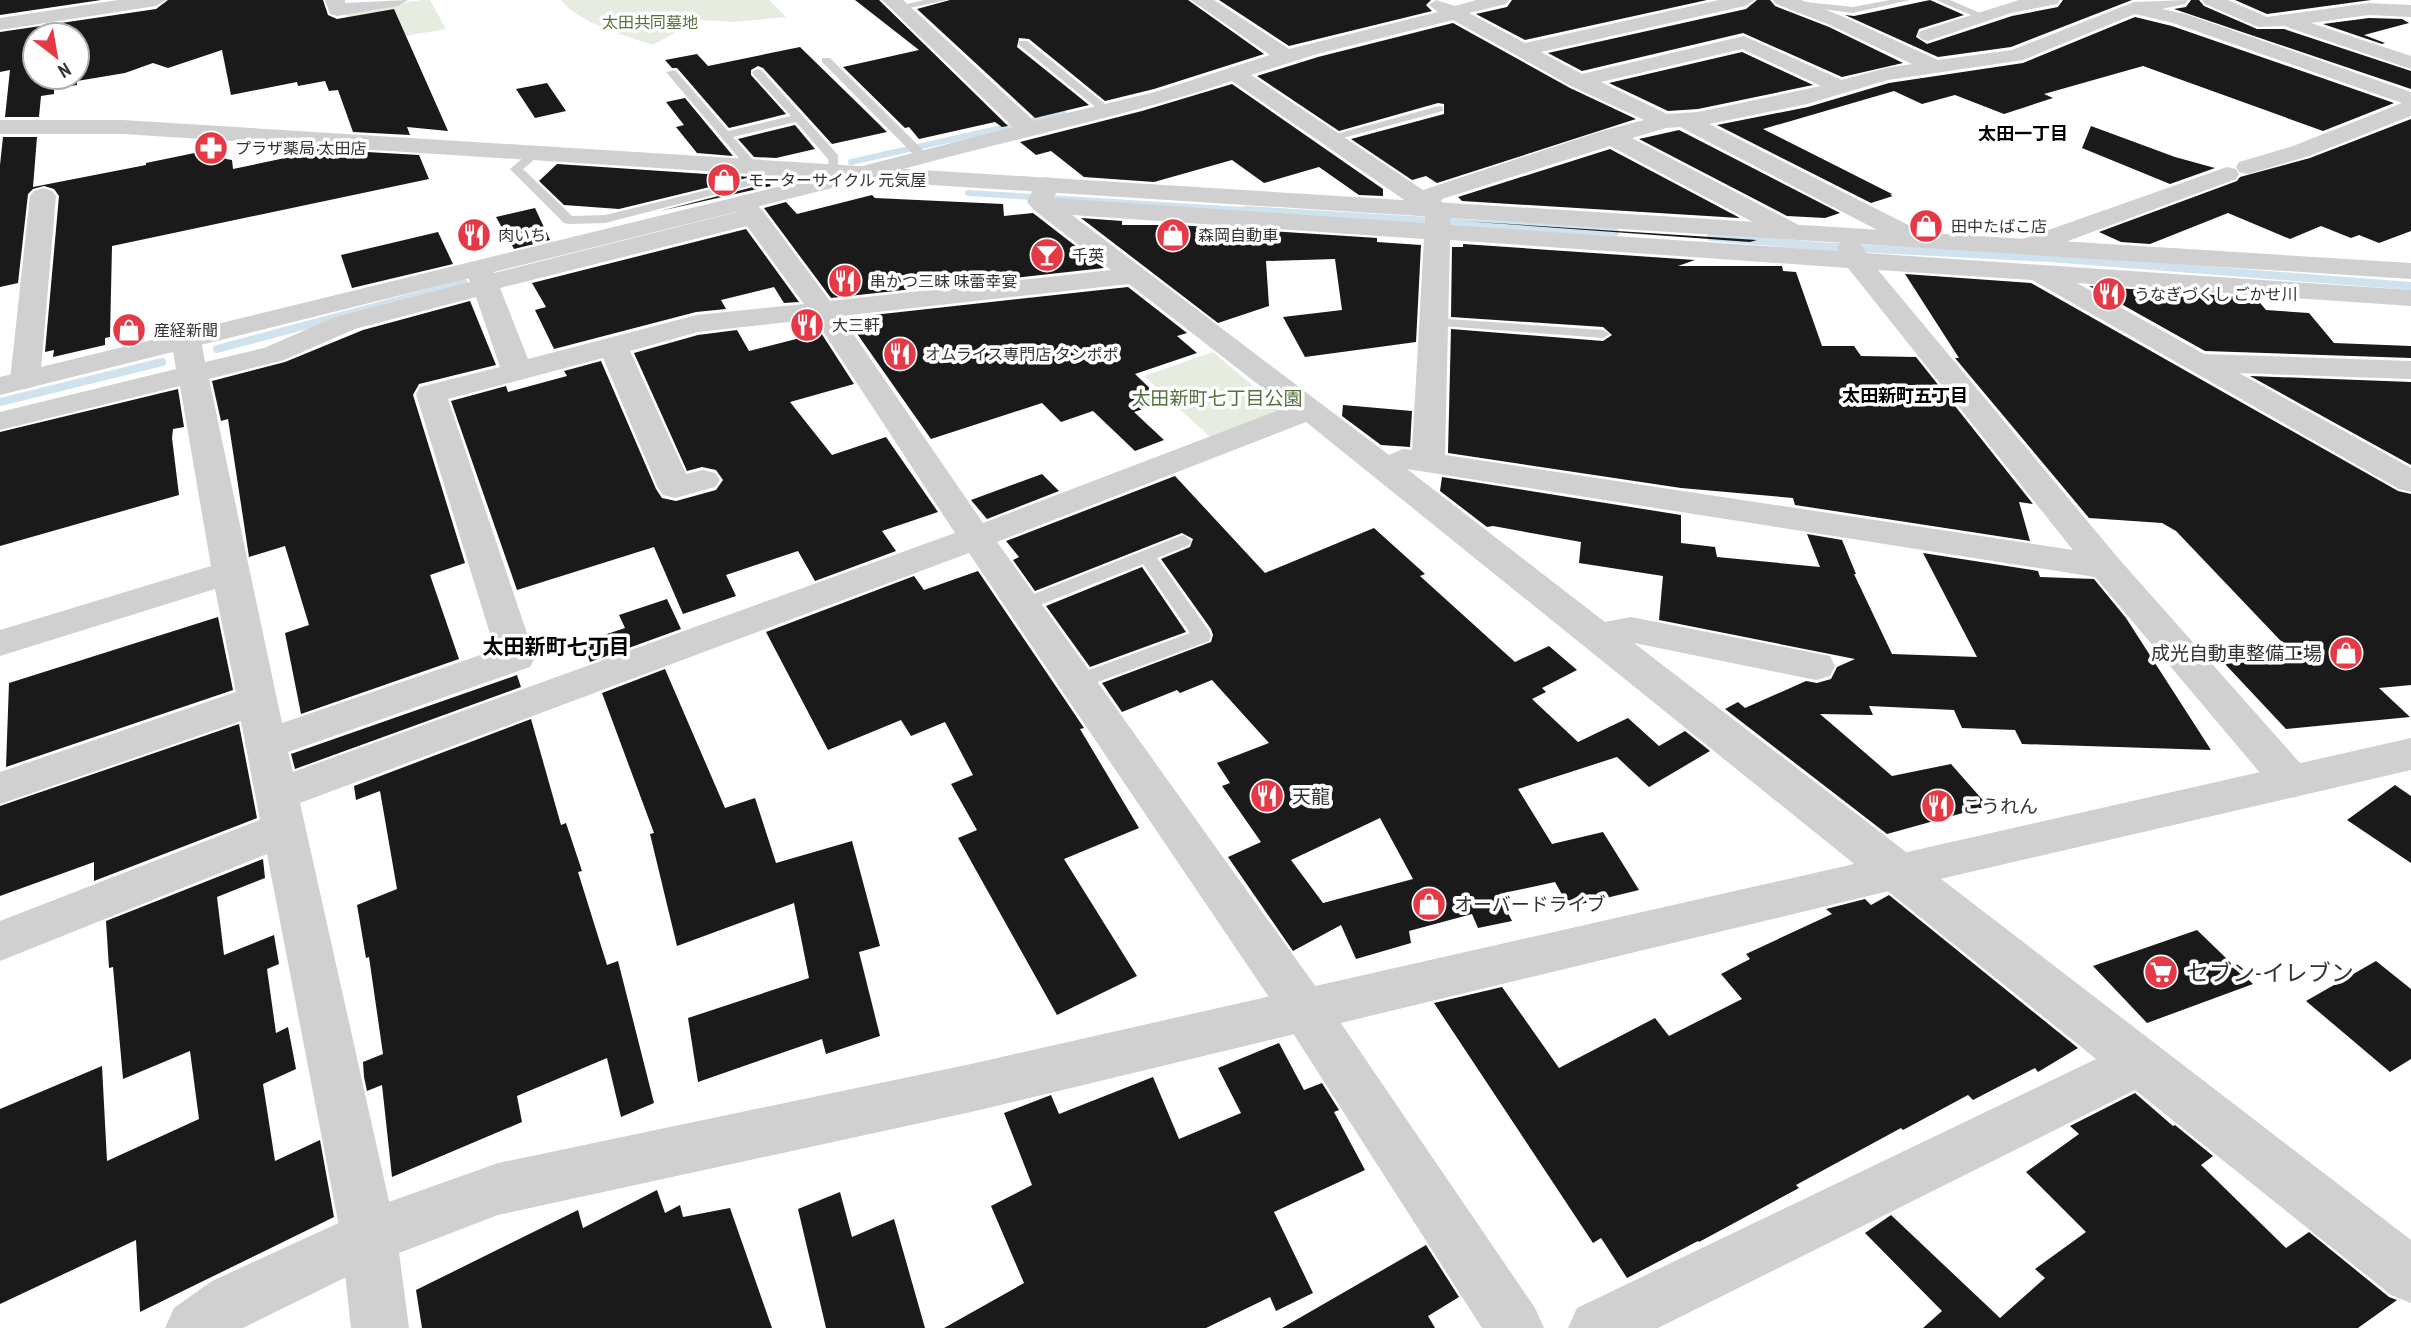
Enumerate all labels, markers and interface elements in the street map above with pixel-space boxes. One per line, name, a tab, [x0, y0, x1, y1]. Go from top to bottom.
park label: 太田共同墓地	[602, 12, 698, 32]
north arrow	[21, 21, 91, 91]
text: N	[54, 58, 75, 84]
district label: 太田一丁目	[1978, 122, 2068, 145]
pharmacy icon: プラザ薬局 太田店	[192, 129, 230, 167]
place label: プラザ薬局 太田店	[235, 138, 366, 158]
shop icon: モーターサイクル 元気屋	[705, 161, 743, 199]
place label: モーターサイクル 元気屋	[748, 170, 926, 190]
shop icon: 田中たばこ店	[1907, 207, 1945, 245]
restaurant icon: 肉いち	[455, 216, 493, 254]
shop icon: 森岡自動車	[1154, 216, 1192, 254]
place label: 田中たばこ店	[1951, 216, 2047, 236]
place label: 肉いち	[498, 225, 546, 245]
place label: 森岡自動車	[1198, 225, 1278, 245]
bar icon: 千英	[1028, 236, 1066, 274]
place label: 千英	[1072, 245, 1104, 265]
restaurant icon: 串かつ三昧 味蕾幸宴	[826, 262, 864, 300]
place label: 串かつ三昧 味蕾幸宴	[870, 271, 1017, 291]
restaurant icon: うなぎづくし ごかせ川	[2090, 275, 2128, 313]
place label: うなぎづくし ごかせ川	[2134, 284, 2297, 304]
restaurant icon: 大三軒	[788, 306, 826, 344]
shop icon: 産経新聞	[110, 311, 148, 349]
place label: 大三軒	[832, 315, 880, 335]
place label: 産経新聞	[154, 320, 218, 340]
restaurant icon: オムライス専門店 タンポポ	[881, 335, 919, 373]
place label: オムライス専門店 タンポポ	[925, 344, 1119, 364]
district label: 太田新町五丁目	[1842, 384, 1968, 407]
park label: 太田新町七丁目公園	[1131, 386, 1303, 410]
district label: 太田新町七丁目	[483, 633, 630, 660]
shop icon: 成光自動車整備工場	[2327, 634, 2365, 672]
place label: 成光自動車整備工場	[2151, 641, 2322, 665]
restaurant icon: 天龍	[1248, 777, 1286, 815]
place label: 天龍	[1292, 784, 1330, 808]
restaurant icon: こうれん	[1919, 787, 1957, 825]
place label: こうれん	[1962, 794, 2038, 818]
shop icon: オーバードライブ	[1410, 885, 1448, 923]
place label: オーバードライブ	[1454, 892, 1606, 916]
supermarket icon: セブン-イレブン	[2142, 953, 2180, 991]
place label: セブン-イレブン	[2186, 958, 2354, 987]

